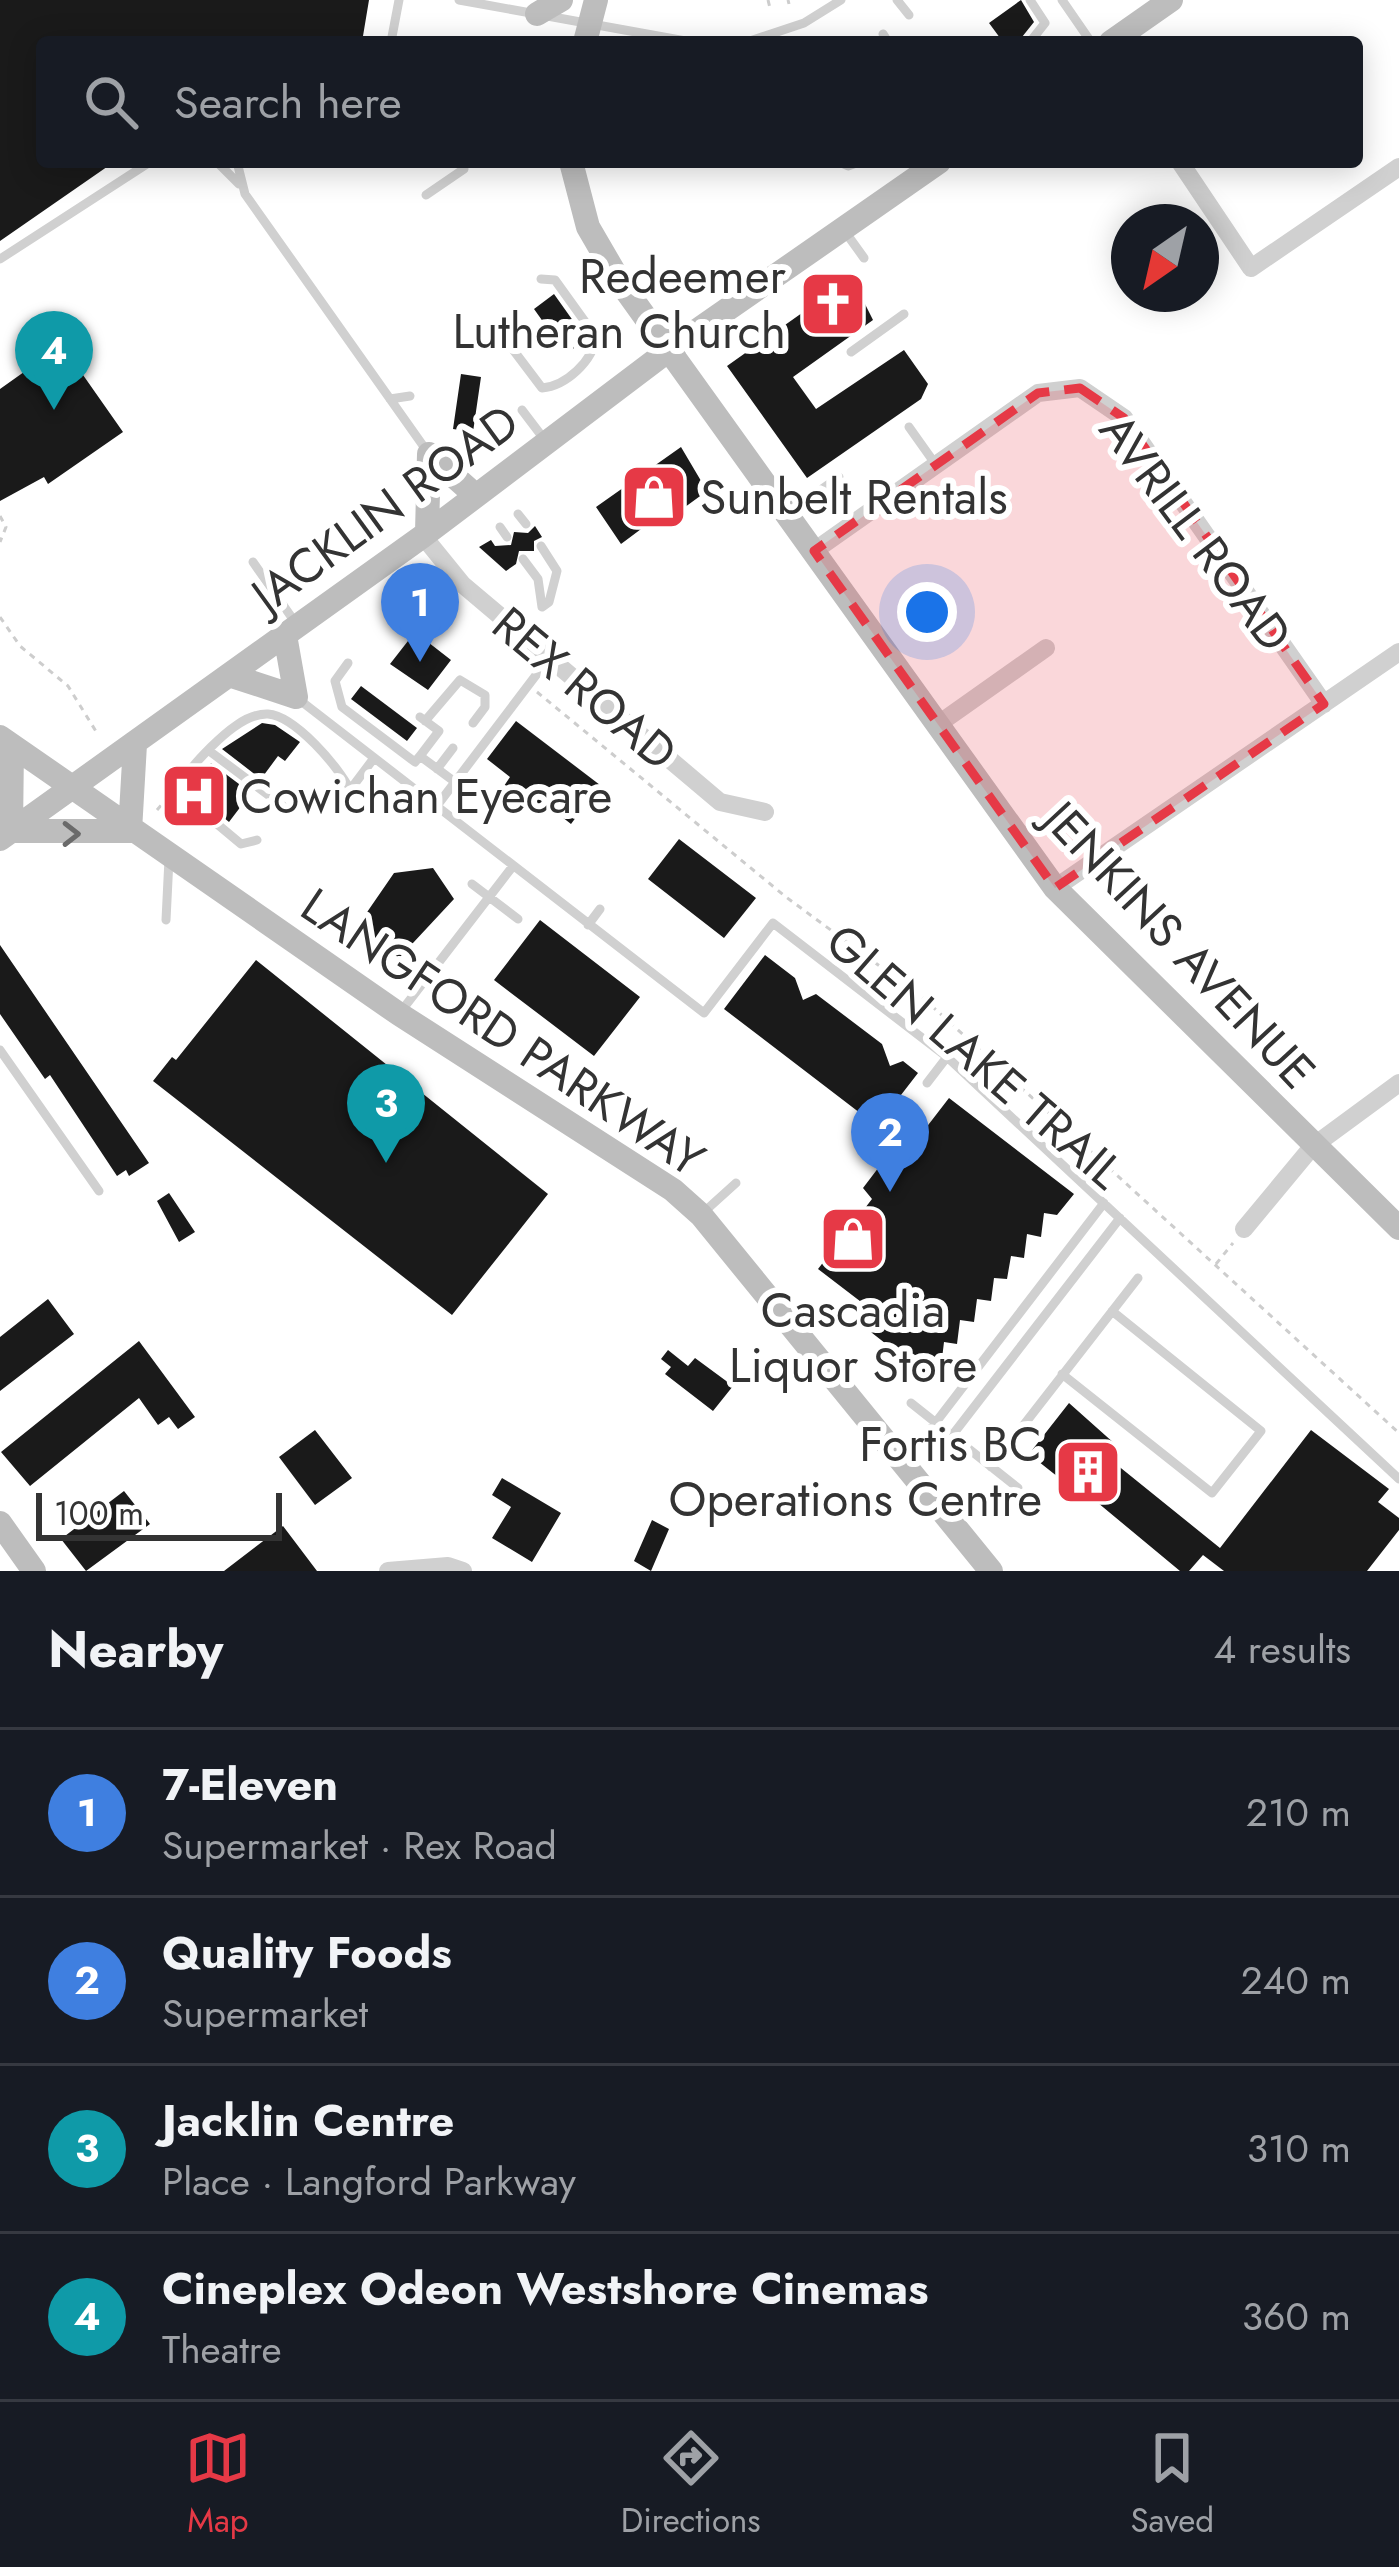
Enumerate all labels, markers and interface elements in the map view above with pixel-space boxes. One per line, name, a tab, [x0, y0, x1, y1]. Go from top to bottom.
search box	[36, 36, 1363, 168]
icon: search	[78, 69, 144, 135]
text: Search here	[174, 70, 402, 135]
north arrow	[1111, 204, 1219, 312]
place label: Redeemer Lutheran Church	[452, 242, 787, 366]
church icon: Redeemer Lutheran Church	[798, 269, 868, 339]
pin: 4	[15, 311, 93, 410]
street label: JACKLIN ROAD	[233, 388, 533, 632]
street label: AVRILL ROAD	[1083, 399, 1308, 666]
shop icon: Sunbelt Rentals	[619, 462, 689, 532]
place label: Sunbelt Rentals	[700, 463, 1008, 532]
pin: 1	[381, 563, 459, 662]
your location	[897, 582, 957, 642]
street label: REX ROAD	[477, 591, 692, 786]
hospital icon: Cowichan Eyecare	[159, 761, 229, 831]
place label: Cowichan Eyecare	[240, 762, 612, 831]
street label: JENKINS AVENUE	[1024, 782, 1331, 1104]
one-way arrow	[62, 821, 81, 847]
street label: LANGFORD PARKWAY	[287, 872, 718, 1193]
street label: GLEN LAKE TRAIL	[811, 908, 1139, 1205]
pin: 3	[347, 1064, 425, 1163]
pin: 2	[851, 1093, 929, 1192]
shop icon: Cascadia Liquor Store	[818, 1204, 888, 1274]
place label: Cascadia Liquor Store	[729, 1276, 977, 1400]
place label: Fortis BC Operations Centre	[669, 1410, 1042, 1534]
building icon: Fortis BC Operations Centre	[1053, 1437, 1123, 1507]
scale bar	[36, 1487, 282, 1540]
text: 100 m	[54, 1490, 144, 1537]
text: Nearby	[48, 1612, 223, 1686]
text: 4 results	[1213, 1621, 1351, 1678]
text: 7-Eleven	[162, 1752, 338, 1817]
text: 1	[77, 1784, 97, 1841]
text: 210 m	[1246, 1784, 1351, 1841]
text: Supermarket · Rex Road	[162, 1817, 557, 1874]
text: Quality Foods	[162, 1920, 452, 1985]
text: 2	[74, 1952, 100, 2009]
text: 240 m	[1241, 1952, 1351, 2009]
text: Supermarket	[162, 1985, 368, 2042]
text: Jacklin Centre	[162, 2088, 454, 2153]
text: 3	[75, 2120, 99, 2177]
text: 310 m	[1247, 2120, 1351, 2177]
text: Place · Langford Parkway	[162, 2153, 576, 2210]
text: Cineplex Odeon Westshore Cinemas	[162, 2256, 929, 2321]
text: 4	[73, 2288, 101, 2345]
text: 360 m	[1242, 2288, 1351, 2345]
text: Theatre	[162, 2321, 282, 2378]
tab: Map	[185, 2425, 251, 2544]
tab: Directions	[621, 2425, 761, 2544]
tab: Saved	[1130, 2425, 1214, 2544]

